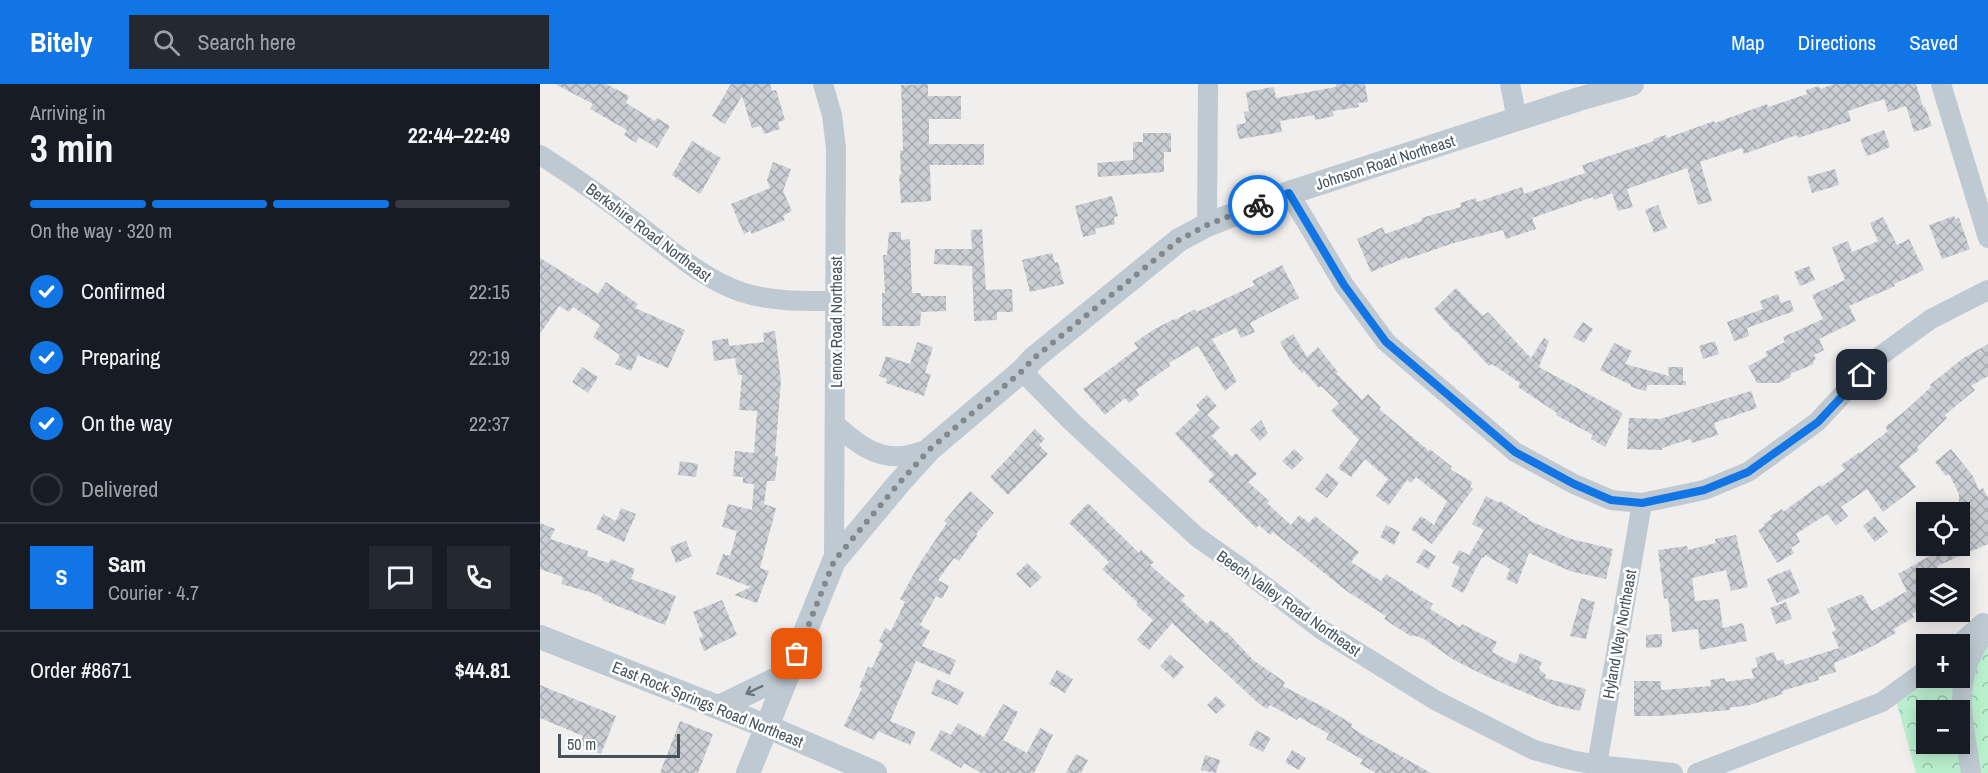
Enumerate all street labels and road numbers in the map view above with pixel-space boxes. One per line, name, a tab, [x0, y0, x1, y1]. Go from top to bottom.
street label: Johnson Road Northeast	[1313, 129, 1458, 195]
street label: Berkshire Road Northeast	[582, 178, 716, 287]
street label: Lenox Road Northeast	[825, 256, 847, 388]
street label: Beech Valley Road Northeast	[1213, 545, 1366, 661]
street label: Hyland Way Northeast	[1597, 567, 1641, 700]
street label: East Rock Springs Road Northeast	[609, 656, 807, 753]

